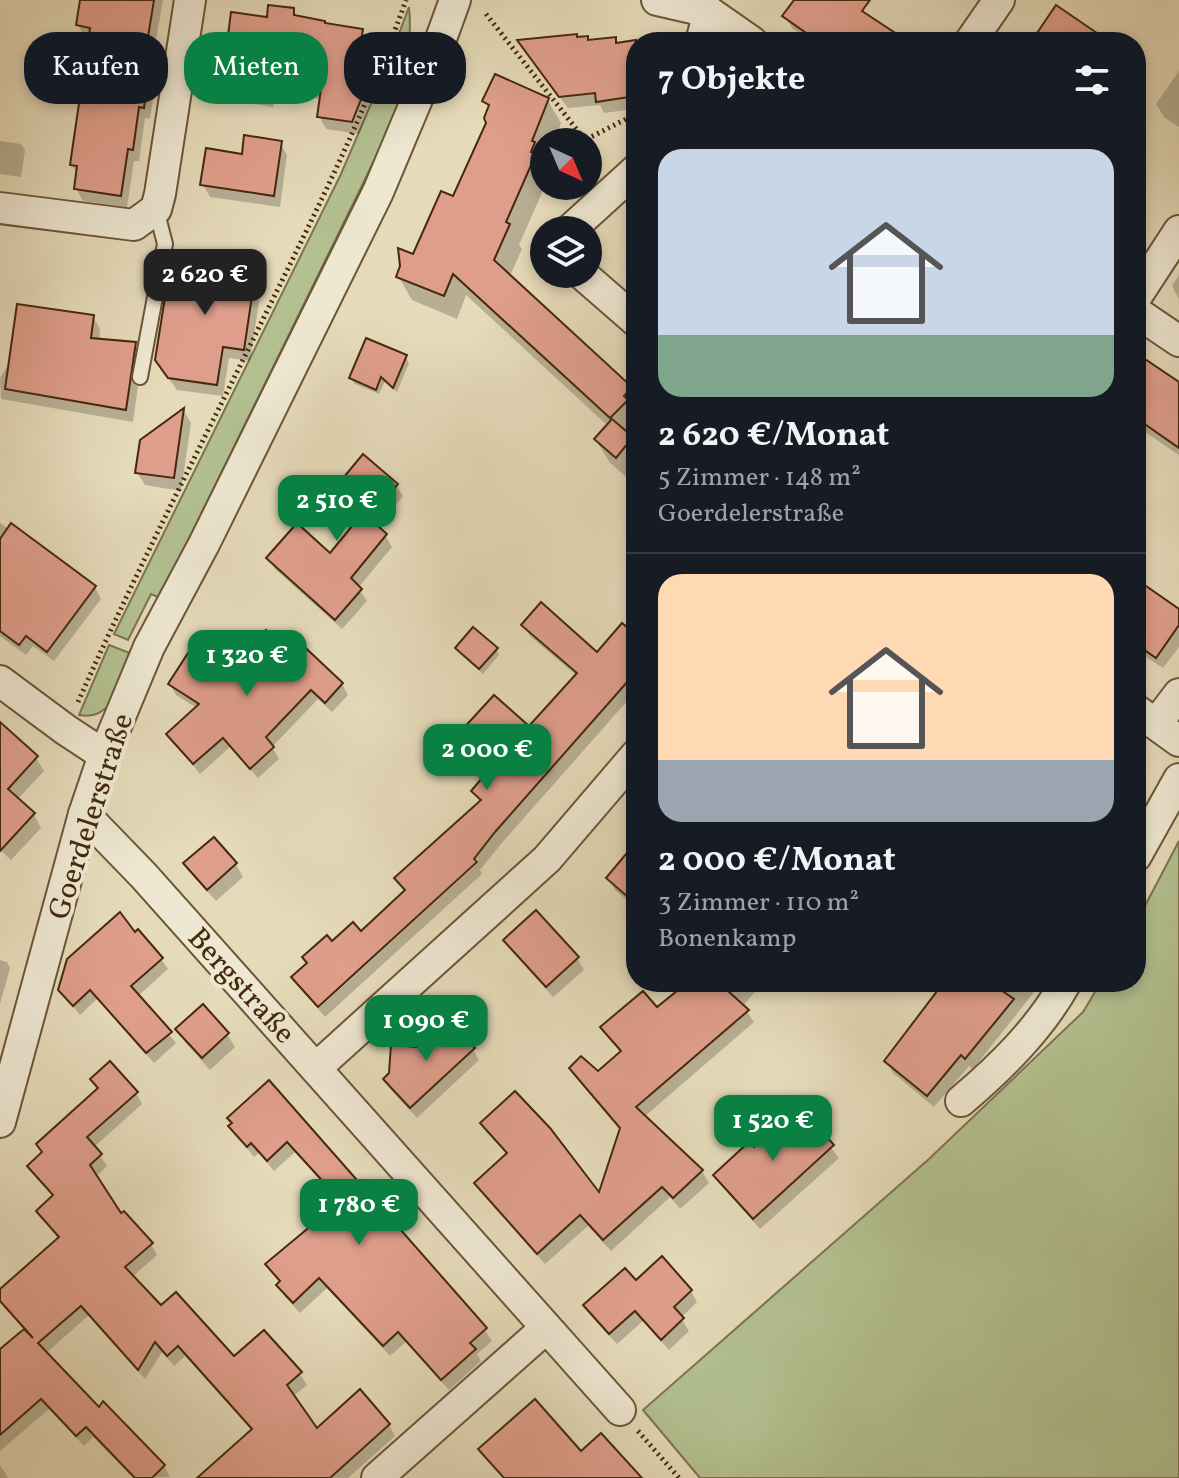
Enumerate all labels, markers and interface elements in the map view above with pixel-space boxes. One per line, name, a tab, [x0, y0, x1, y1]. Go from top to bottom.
chip: Kaufen	[24, 32, 168, 104]
chip: Mieten	[184, 32, 328, 104]
chip: Filter	[344, 32, 466, 104]
text: 7 Objekte	[658, 57, 805, 104]
icon: filters	[1070, 58, 1114, 102]
north arrow	[530, 128, 602, 200]
map controls	[530, 128, 602, 288]
icon: home	[814, 201, 958, 345]
button: layers	[530, 216, 602, 288]
pin: 2 620 €	[131, 249, 279, 317]
text: 2 620 €	[162, 257, 248, 293]
text: 2 620 €/Monat	[658, 413, 889, 460]
text: 5 Zimmer · 148 m²	[658, 460, 861, 496]
pin: 2 510 €	[263, 475, 411, 543]
text: 2 510 €	[296, 483, 378, 519]
text: Goerdelerstraße	[658, 496, 844, 532]
icon: home	[814, 626, 958, 770]
pin: 1 320 €	[173, 630, 321, 698]
text: 1 320 €	[206, 638, 288, 674]
street label: Goerdelerstraße	[39, 708, 145, 925]
pin: 2 000 €	[413, 724, 561, 792]
text: 2 000 €	[441, 732, 533, 768]
text: 2 000 €/Monat	[658, 838, 896, 885]
text: 3 Zimmer · 110 m²	[658, 885, 859, 921]
street label: Bergstraße	[177, 919, 304, 1054]
text: Bonenkamp	[658, 921, 796, 957]
pin: 1 090 €	[352, 995, 500, 1063]
text: 1 090 €	[383, 1003, 469, 1039]
pin: 1 520 €	[699, 1095, 847, 1163]
text: 1 520 €	[732, 1103, 814, 1139]
pin: 1 780 €	[285, 1179, 433, 1247]
text: 1 780 €	[318, 1187, 400, 1223]

